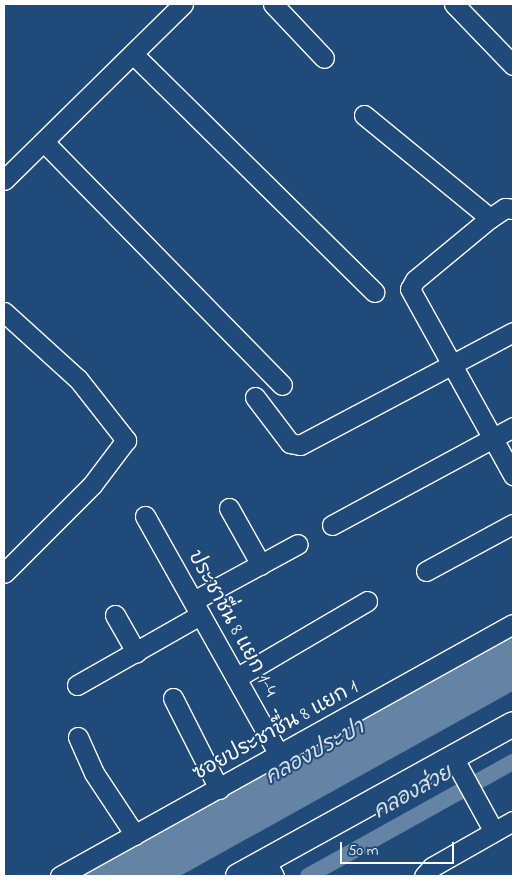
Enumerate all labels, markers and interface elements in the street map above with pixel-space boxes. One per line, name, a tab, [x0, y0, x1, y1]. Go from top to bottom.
street label: ประชาชื่น 8 แยก 1-4	[182, 547, 282, 701]
street label: ซอยประชาชื่น 8 แยก 1	[189, 676, 363, 786]
water label: คลองประปา	[261, 715, 369, 791]
water label: คลองส่วย	[369, 761, 457, 825]
scale bar	[342, 832, 456, 864]
text: 50 m	[348, 840, 378, 862]

